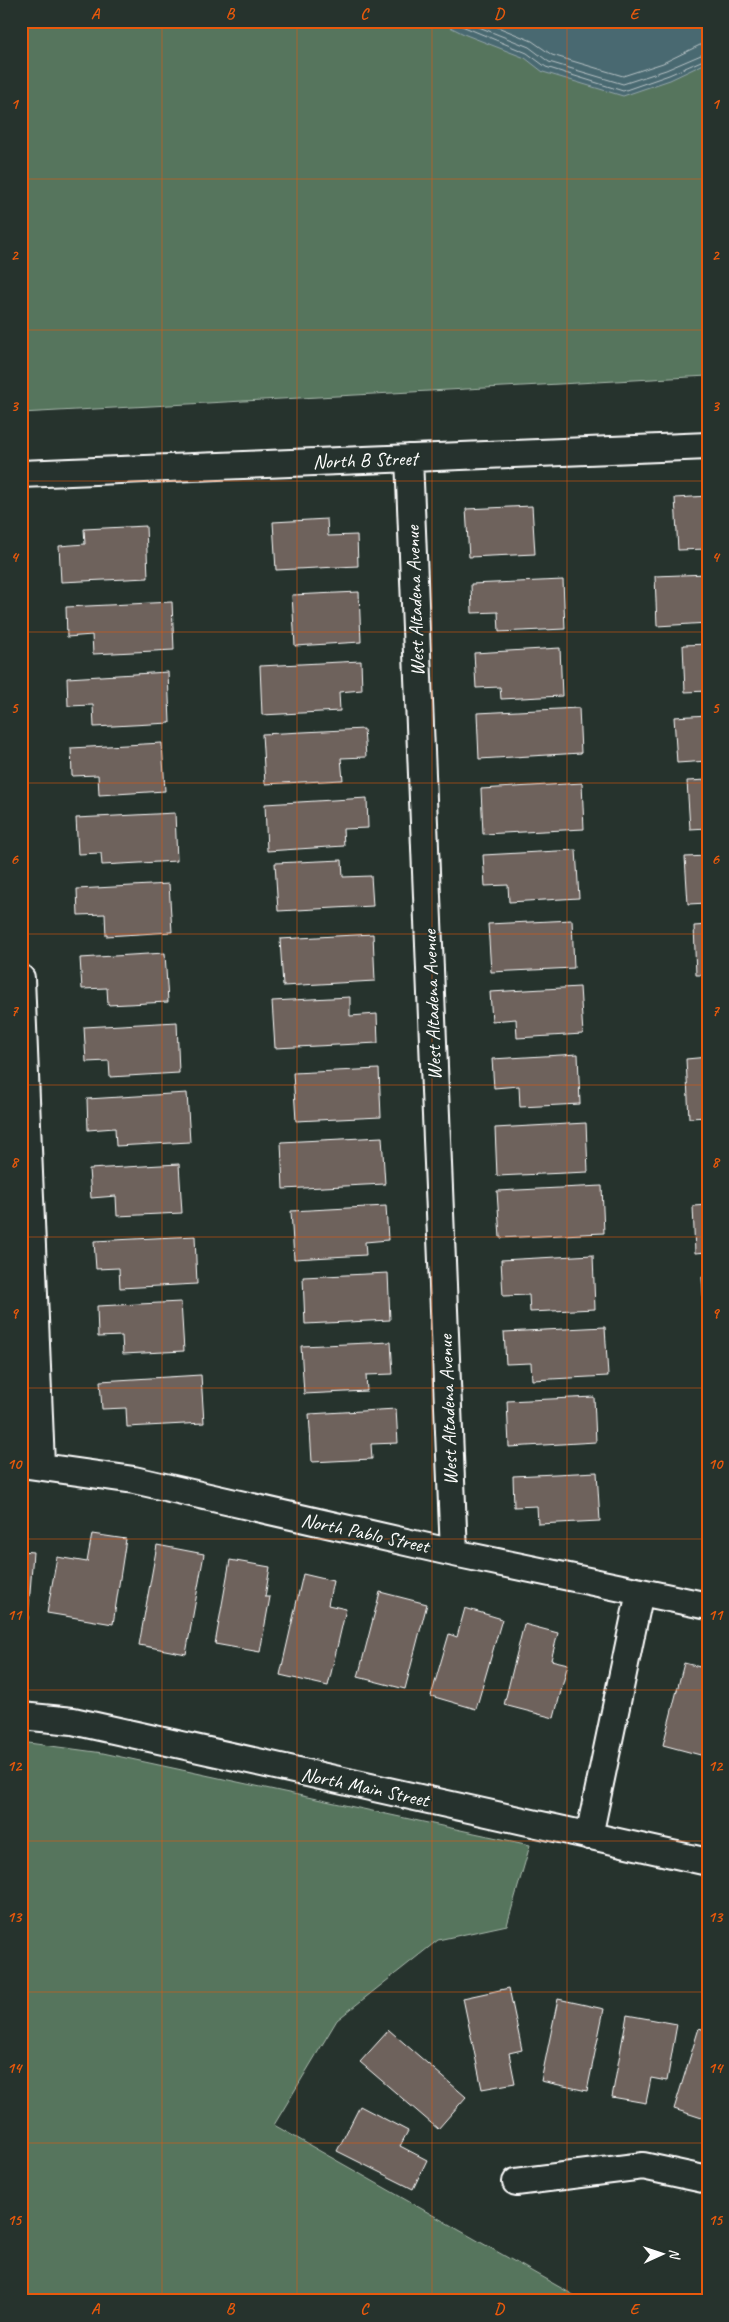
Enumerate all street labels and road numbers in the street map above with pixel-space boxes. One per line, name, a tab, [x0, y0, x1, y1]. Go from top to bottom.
street label: North B Street	[312, 446, 421, 474]
street label: West Altadena Avenue	[400, 524, 430, 677]
street label: West Altadena Avenue	[417, 928, 447, 1081]
street label: West Altadena Avenue	[433, 1333, 463, 1486]
street label: North Pablo Street	[299, 1507, 433, 1559]
street label: North Main Street	[299, 1761, 433, 1813]

